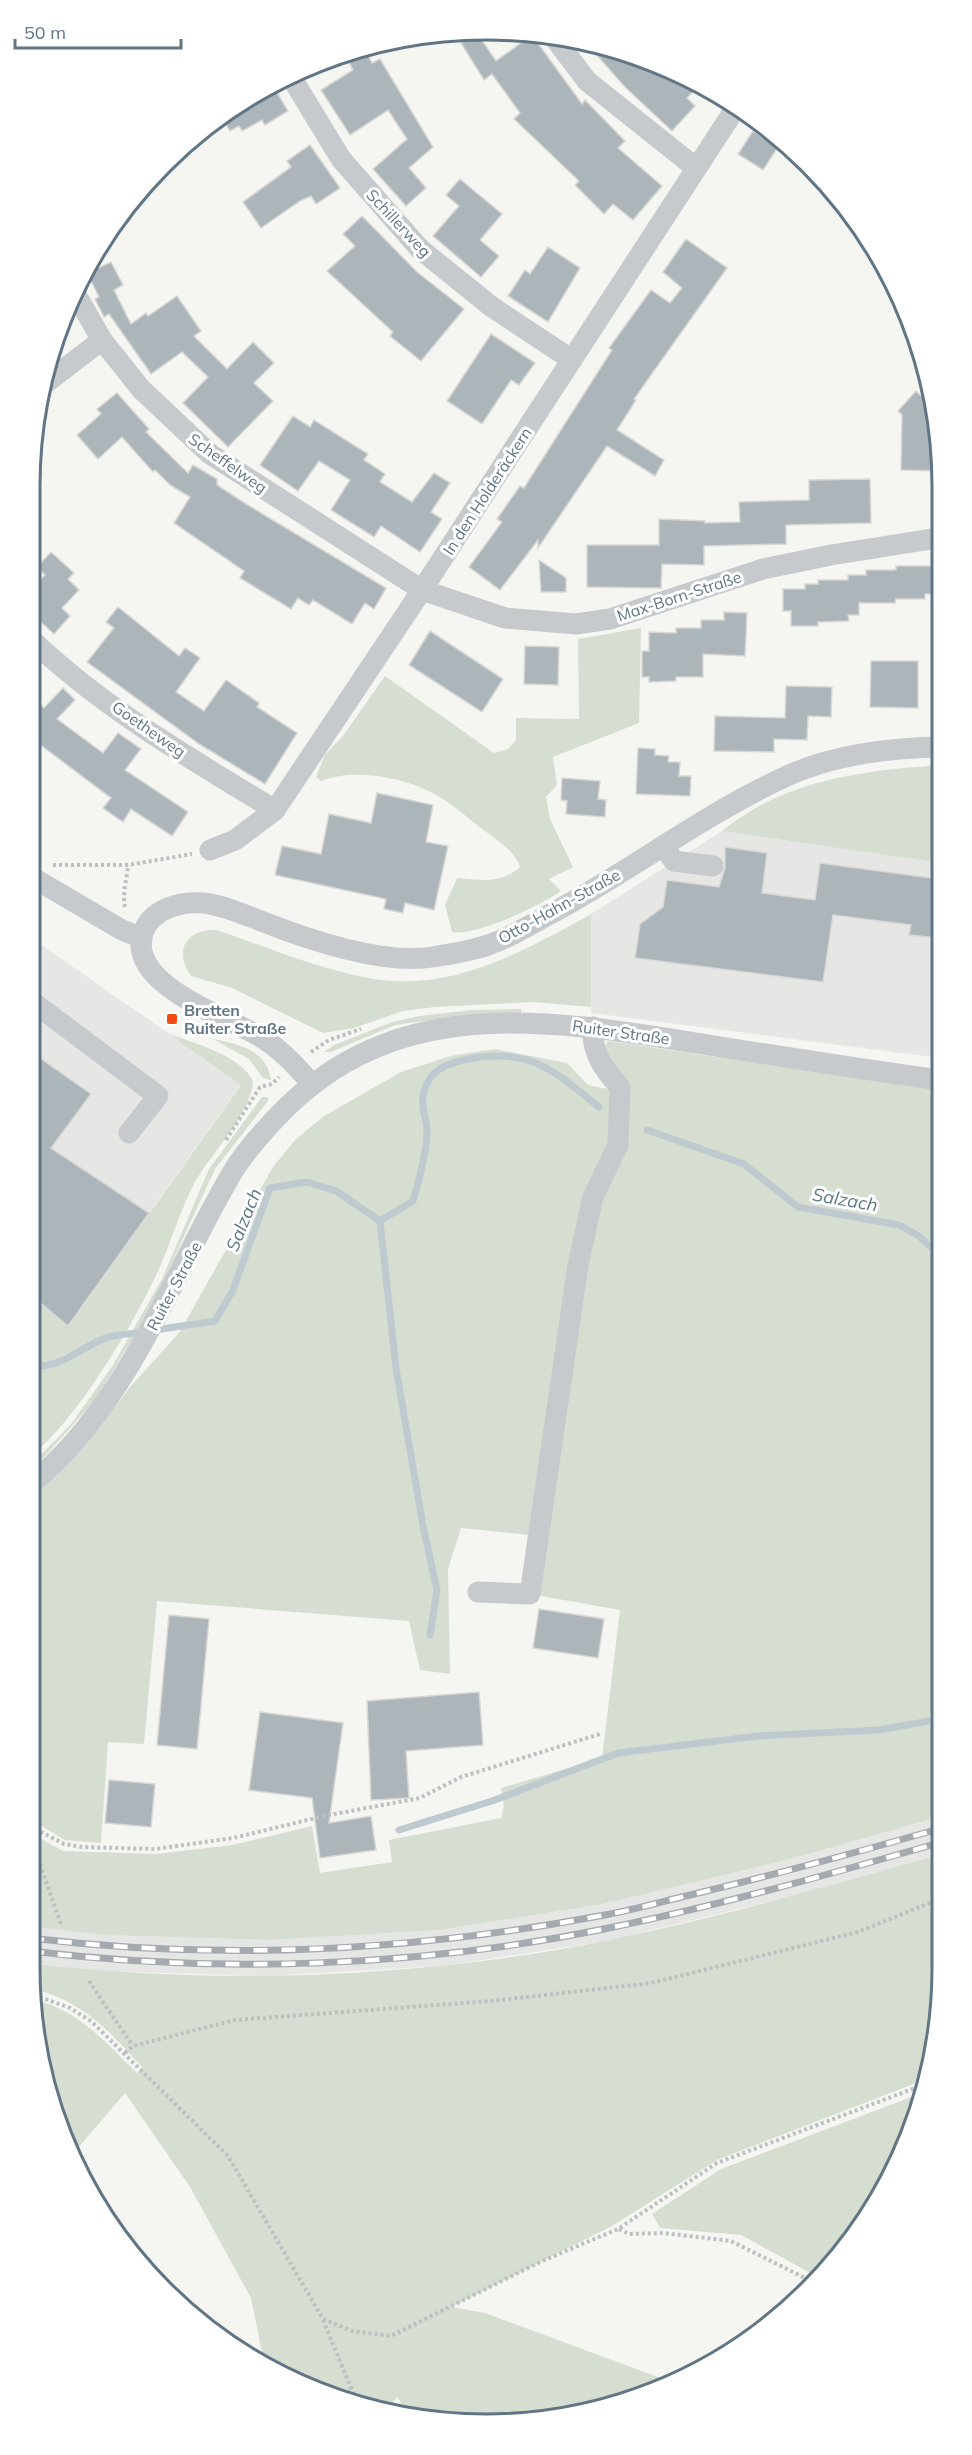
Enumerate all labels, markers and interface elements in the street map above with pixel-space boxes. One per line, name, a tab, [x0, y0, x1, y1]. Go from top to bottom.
scale bar	[15, 12, 182, 50]
text: 50 m	[24, 21, 66, 44]
street label: Schillerweg	[362, 185, 436, 261]
street label: In den Holderäckern	[438, 423, 536, 559]
street label: Scheffelweg	[185, 429, 271, 497]
street label: Max-Born-Straße	[614, 566, 744, 626]
street label: Goetheweg	[108, 696, 190, 762]
street label: Otto-Hahn-Straße	[495, 864, 623, 948]
place label: Bretten Ruiter Straße	[184, 1000, 287, 1038]
marker: Bretten Ruiter Straße	[165, 1012, 179, 1026]
street label: Ruiter Straße	[571, 1015, 671, 1049]
water label: Salzach	[811, 1182, 879, 1217]
water label: Salzach	[221, 1185, 267, 1255]
street label: Ruiter Straße	[142, 1238, 206, 1334]

